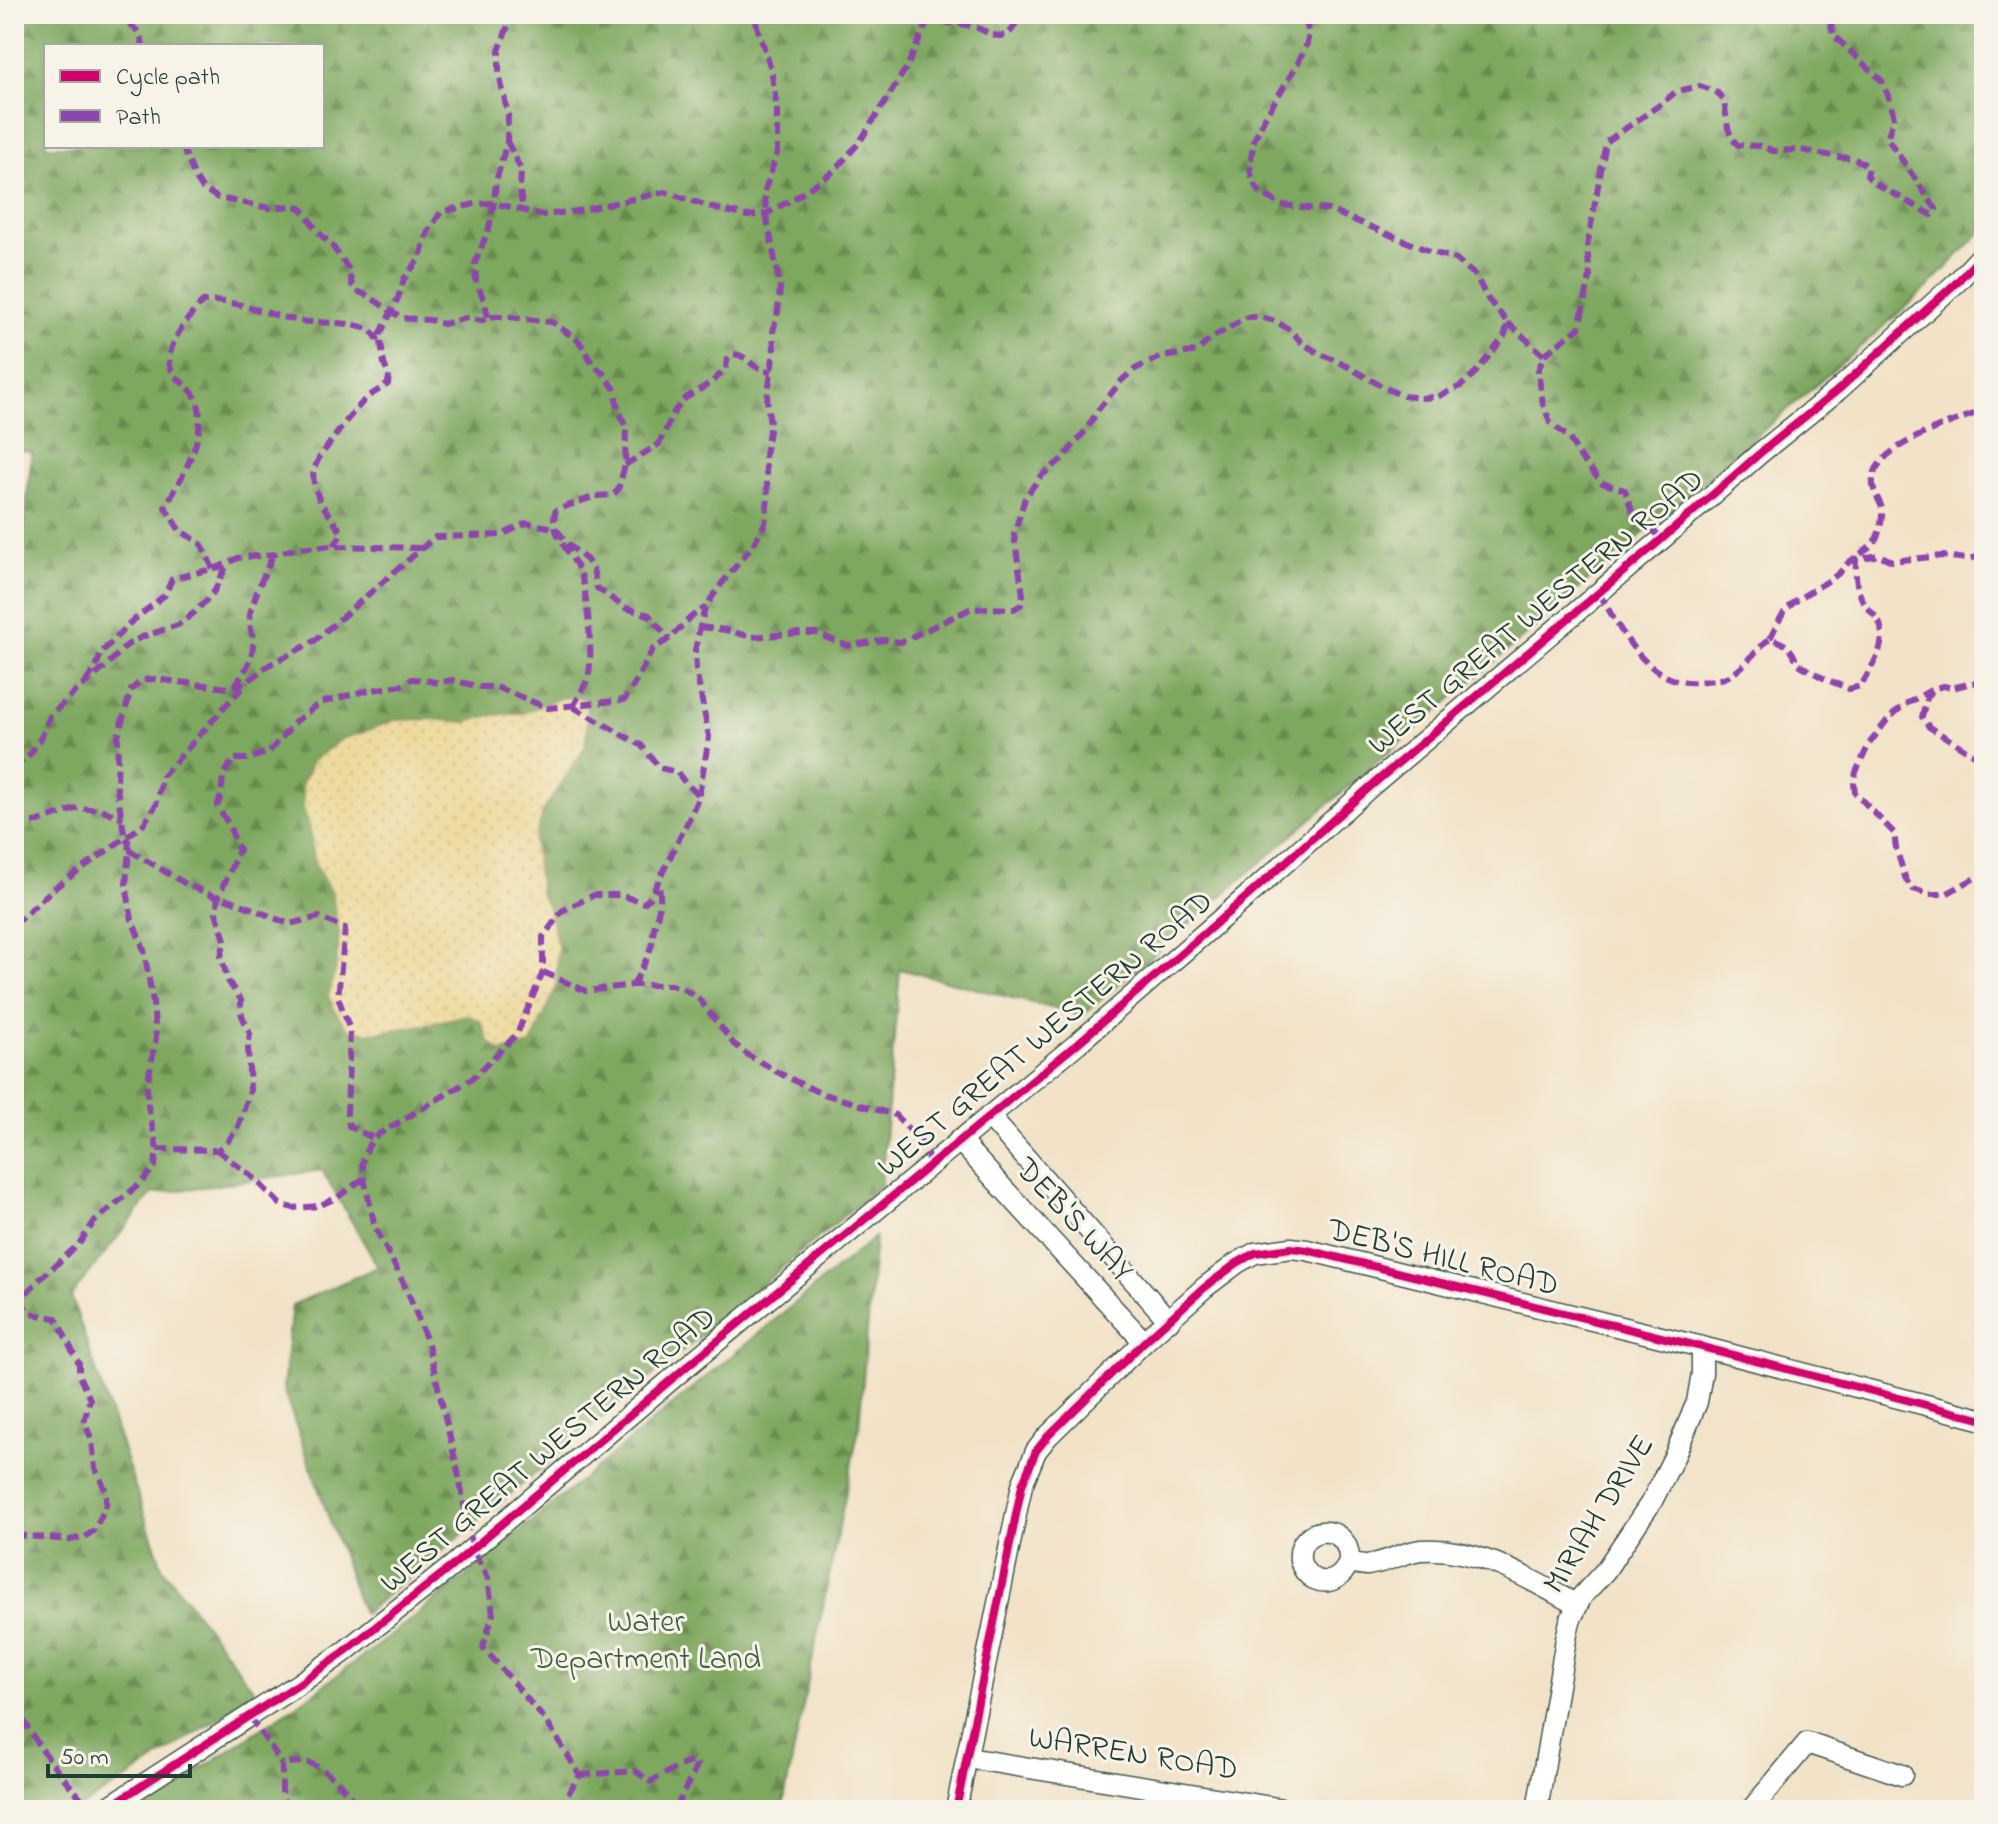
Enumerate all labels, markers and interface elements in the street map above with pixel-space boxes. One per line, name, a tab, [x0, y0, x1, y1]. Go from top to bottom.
legend	[44, 44, 324, 148]
text: Cycle path	[116, 61, 220, 97]
text: Path	[116, 101, 161, 136]
street label: WEST GREAT WESTERN ROAD	[1359, 458, 1715, 768]
street label: WEST GREAT WESTERN ROAD	[868, 880, 1224, 1190]
street label: DEB'S WAY	[1002, 1147, 1143, 1294]
street label: DEB'S HILL ROAD	[1322, 1207, 1563, 1310]
street label: WEST GREAT WESTERN ROAD	[371, 1296, 727, 1606]
street label: MIRIAH DRIVE	[1532, 1426, 1668, 1604]
park label: Water Department Land	[530, 1600, 761, 1684]
street label: WARREN ROAD	[1025, 1715, 1241, 1795]
scale bar	[48, 1728, 190, 1778]
text: 50 m	[60, 1741, 109, 1776]

